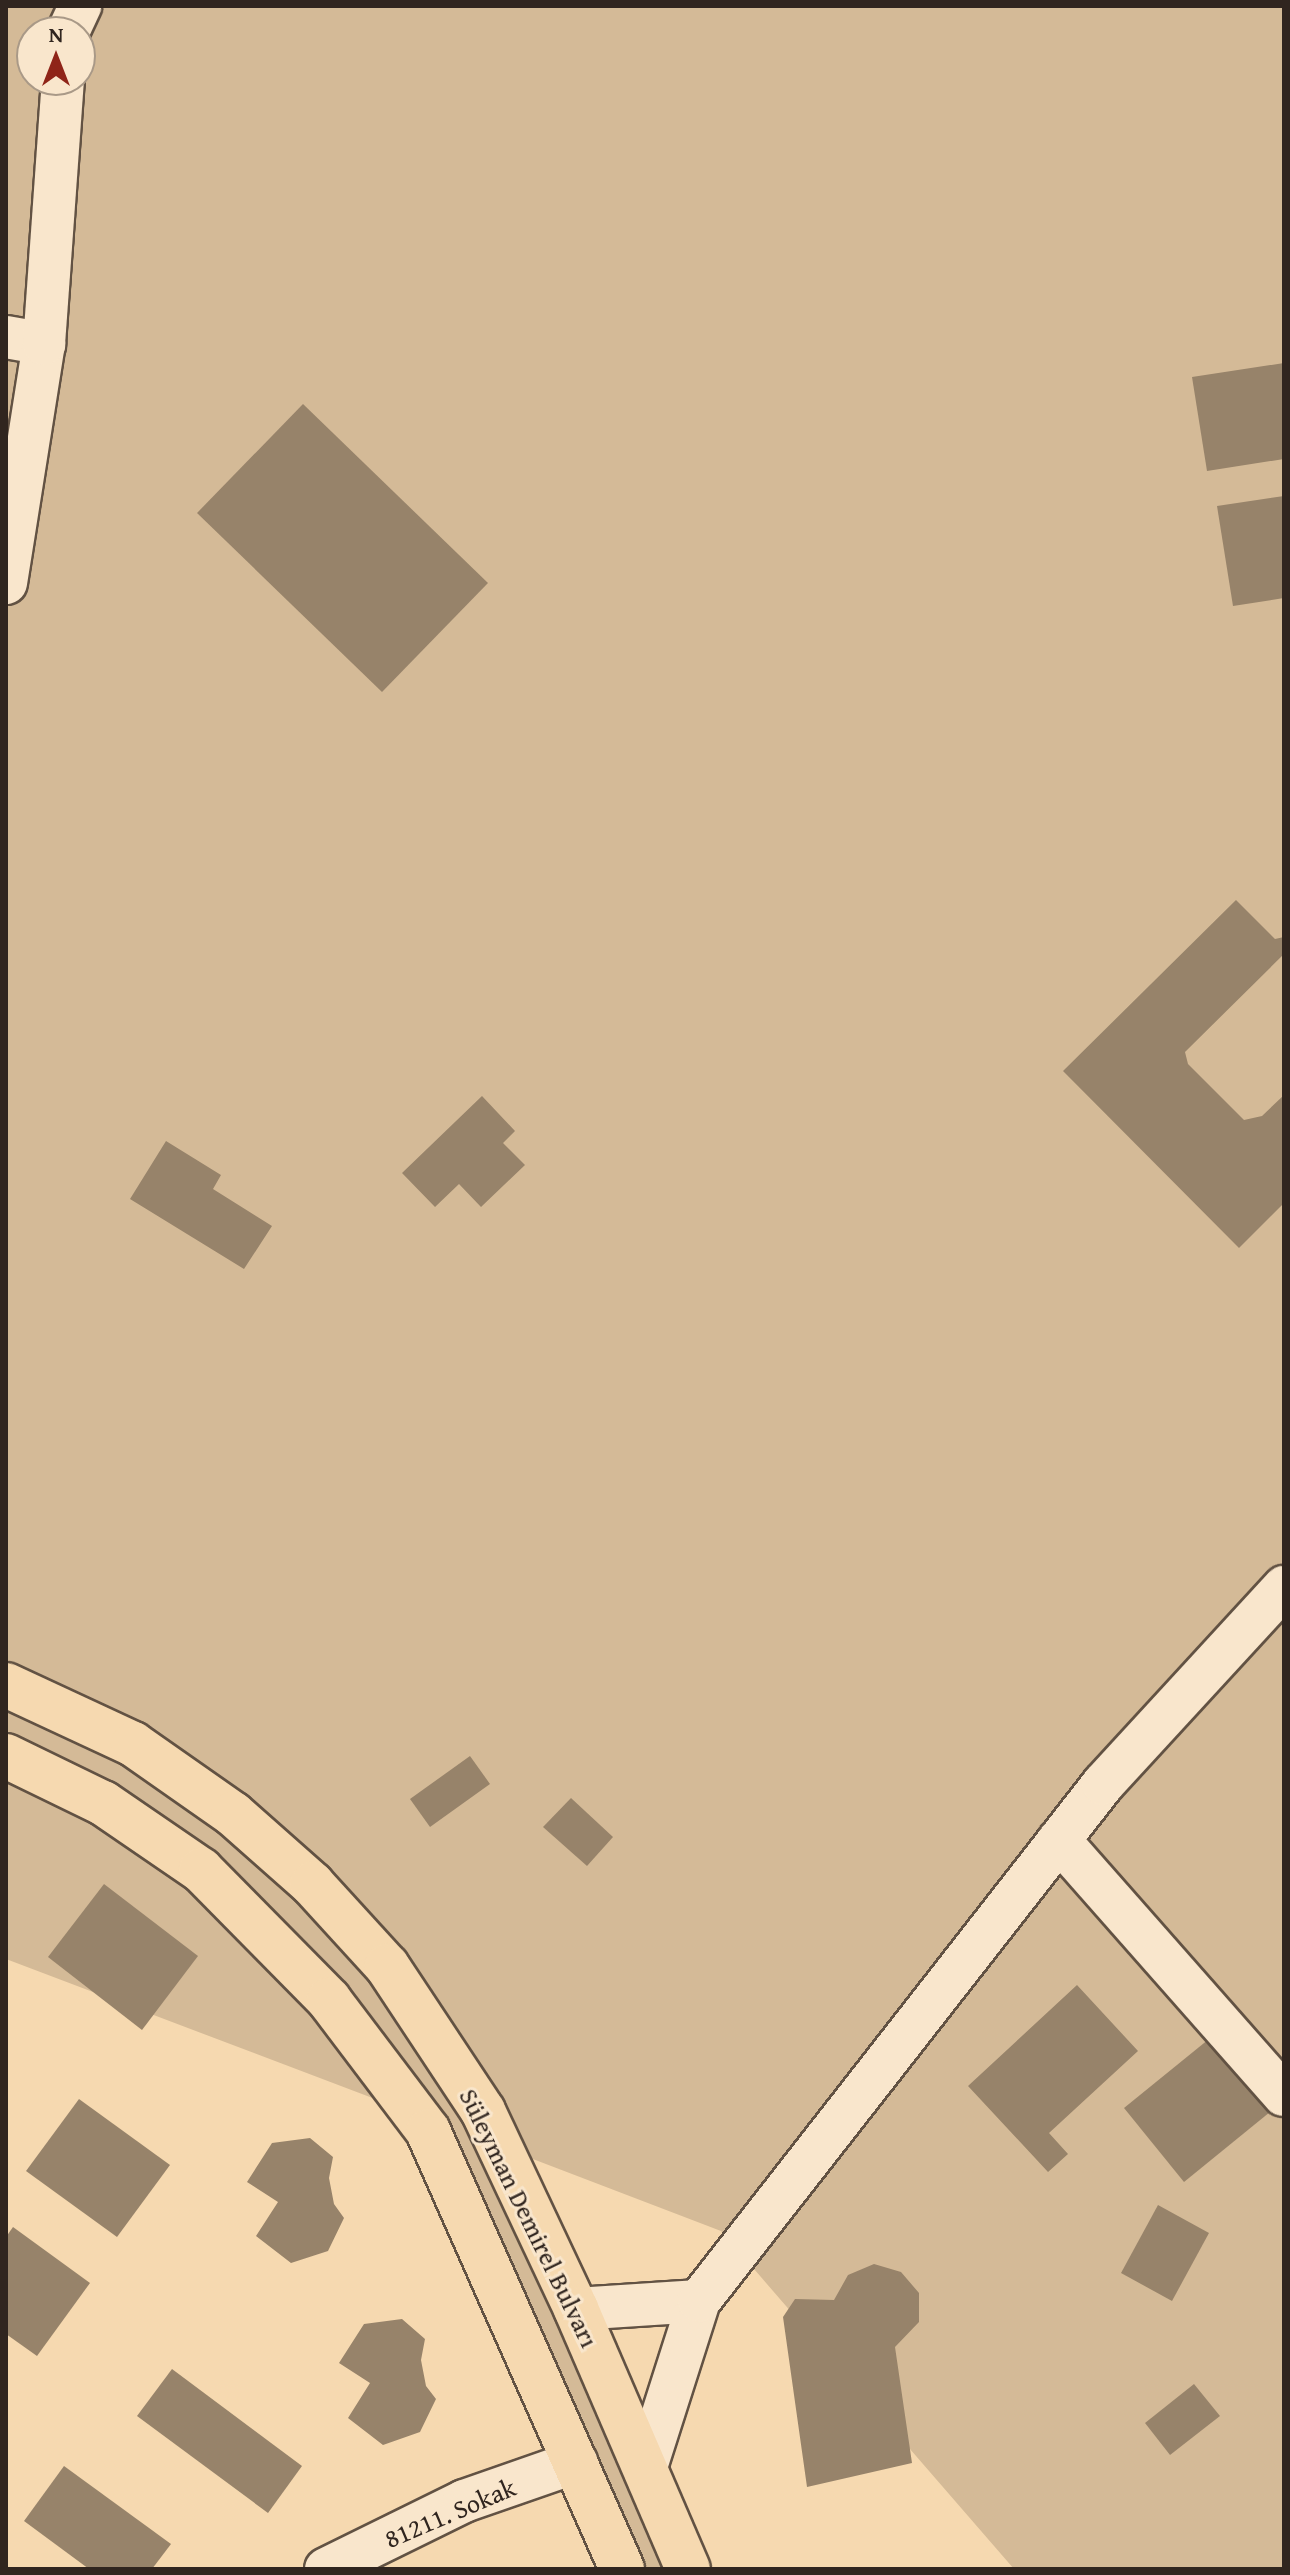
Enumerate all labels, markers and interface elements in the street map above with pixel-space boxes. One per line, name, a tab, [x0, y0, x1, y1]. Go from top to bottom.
north arrow	[16, 16, 96, 96]
text: N	[49, 18, 63, 50]
street label: Süleyman Demirel Bulvarı	[453, 2084, 605, 2352]
street label: 81211. Sokak	[380, 2471, 520, 2555]

